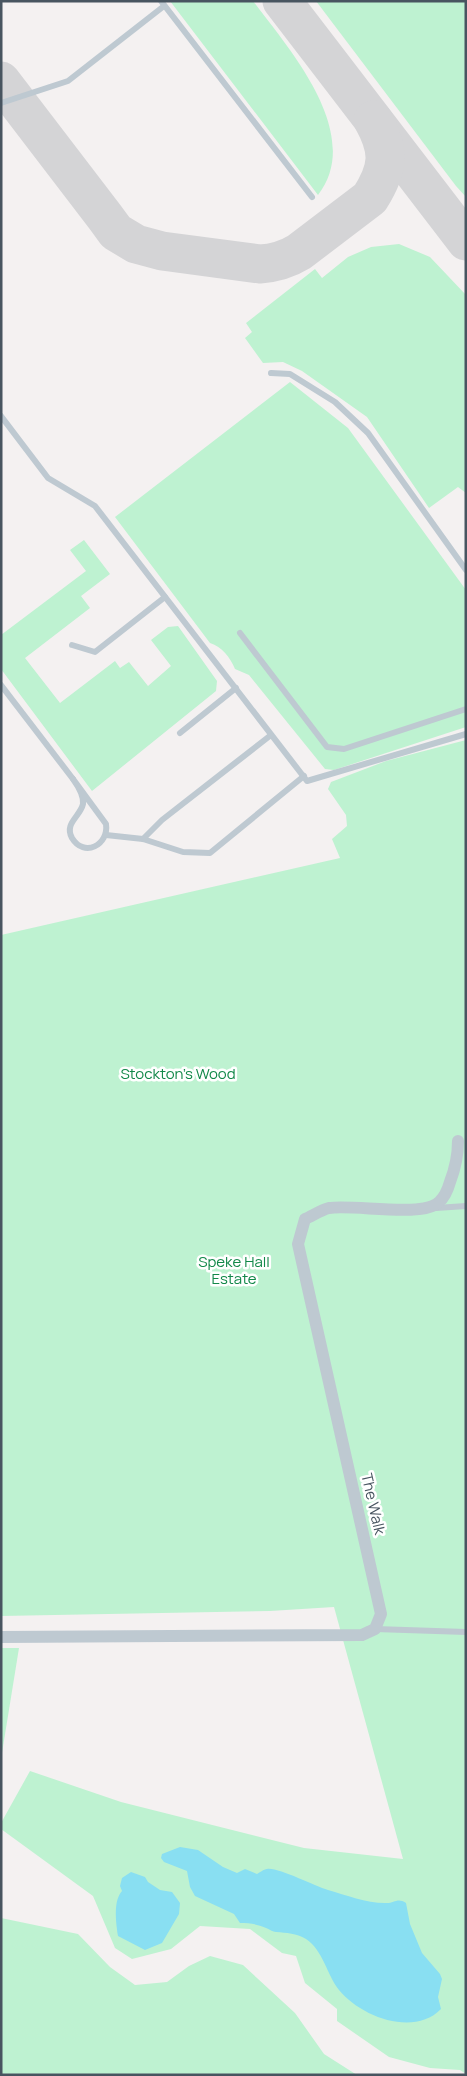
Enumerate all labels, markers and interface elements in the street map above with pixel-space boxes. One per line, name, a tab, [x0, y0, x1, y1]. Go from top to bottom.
park label: Stockton's Wood	[120, 1063, 236, 1084]
park label: Speke Hall Estate	[198, 1251, 270, 1289]
street label: The Walk	[356, 1471, 391, 1537]

